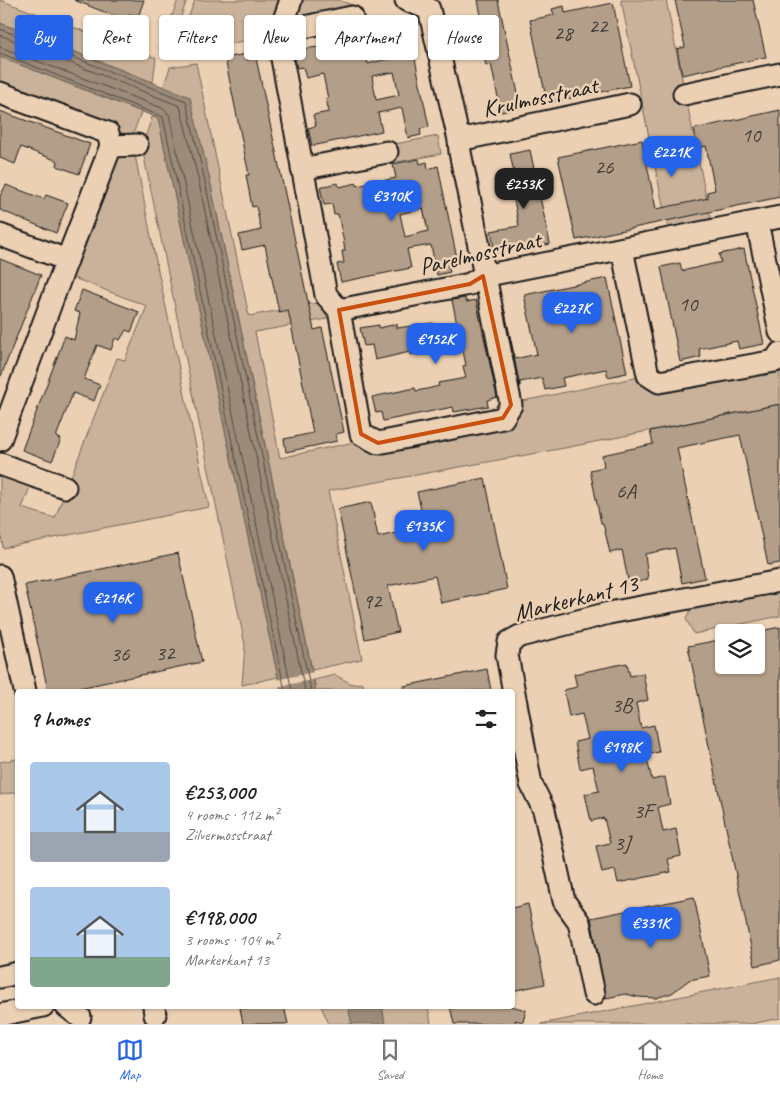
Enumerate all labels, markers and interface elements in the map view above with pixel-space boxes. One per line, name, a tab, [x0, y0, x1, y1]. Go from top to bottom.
house number: 22	[589, 13, 609, 39]
chip: Buy	[15, 15, 73, 60]
chip: Rent	[83, 15, 149, 60]
chip: Filters	[159, 15, 234, 60]
chip: New	[244, 15, 306, 60]
chip: Apartment	[316, 15, 418, 60]
chip: House	[428, 15, 499, 60]
house number: 28	[554, 20, 575, 46]
street label: Krulmosstraat	[480, 70, 602, 124]
house number: 10	[742, 122, 762, 148]
pin: €221K	[637, 136, 707, 178]
text: €221K	[654, 142, 690, 162]
house number: 26	[595, 154, 614, 180]
pin: €253K	[489, 168, 559, 210]
text: €253K	[506, 174, 542, 194]
pin: €310K	[357, 180, 427, 222]
text: €310K	[374, 186, 410, 206]
street label: Parelmosstraat	[416, 224, 546, 282]
house number: 10	[679, 291, 699, 317]
pin: €227K	[537, 292, 607, 334]
text: €227K	[554, 298, 590, 318]
pin: €152K	[401, 322, 471, 365]
text: €152K	[418, 329, 454, 349]
house number: 6A	[616, 478, 637, 504]
pin: €135K	[389, 510, 459, 552]
text: €135K	[406, 516, 442, 536]
street label: Markerkant 13	[511, 568, 643, 628]
pin: €216K	[78, 582, 148, 624]
text: €216K	[94, 588, 132, 608]
house number: 92	[363, 588, 383, 614]
map controls	[715, 624, 765, 674]
button: layers	[715, 624, 765, 674]
house number: 32	[156, 640, 176, 666]
house number: 36	[111, 641, 130, 667]
house number: 3B	[612, 692, 634, 718]
icon: filters	[472, 705, 500, 733]
text: 9 homes	[30, 706, 89, 732]
pin: €198K	[587, 730, 657, 773]
text: €198K	[604, 737, 640, 757]
text: €253,000	[185, 779, 255, 805]
icon: home	[70, 782, 130, 842]
house number: 3F	[634, 798, 657, 824]
text: 4 rooms · 112 m²	[185, 805, 279, 825]
text: Zilvermosstraat	[185, 825, 271, 845]
house number: 3J	[614, 830, 634, 856]
text: €198,000	[185, 904, 255, 930]
pin: €331K	[616, 906, 686, 949]
icon: home	[70, 907, 130, 967]
text: €331K	[633, 913, 669, 933]
text: 3 rooms · 104 m²	[185, 930, 279, 950]
text: Markerkant 13	[185, 950, 269, 970]
tab: Map	[116, 1036, 144, 1083]
tab: Saved	[376, 1036, 404, 1083]
tab: Home	[636, 1036, 664, 1083]

